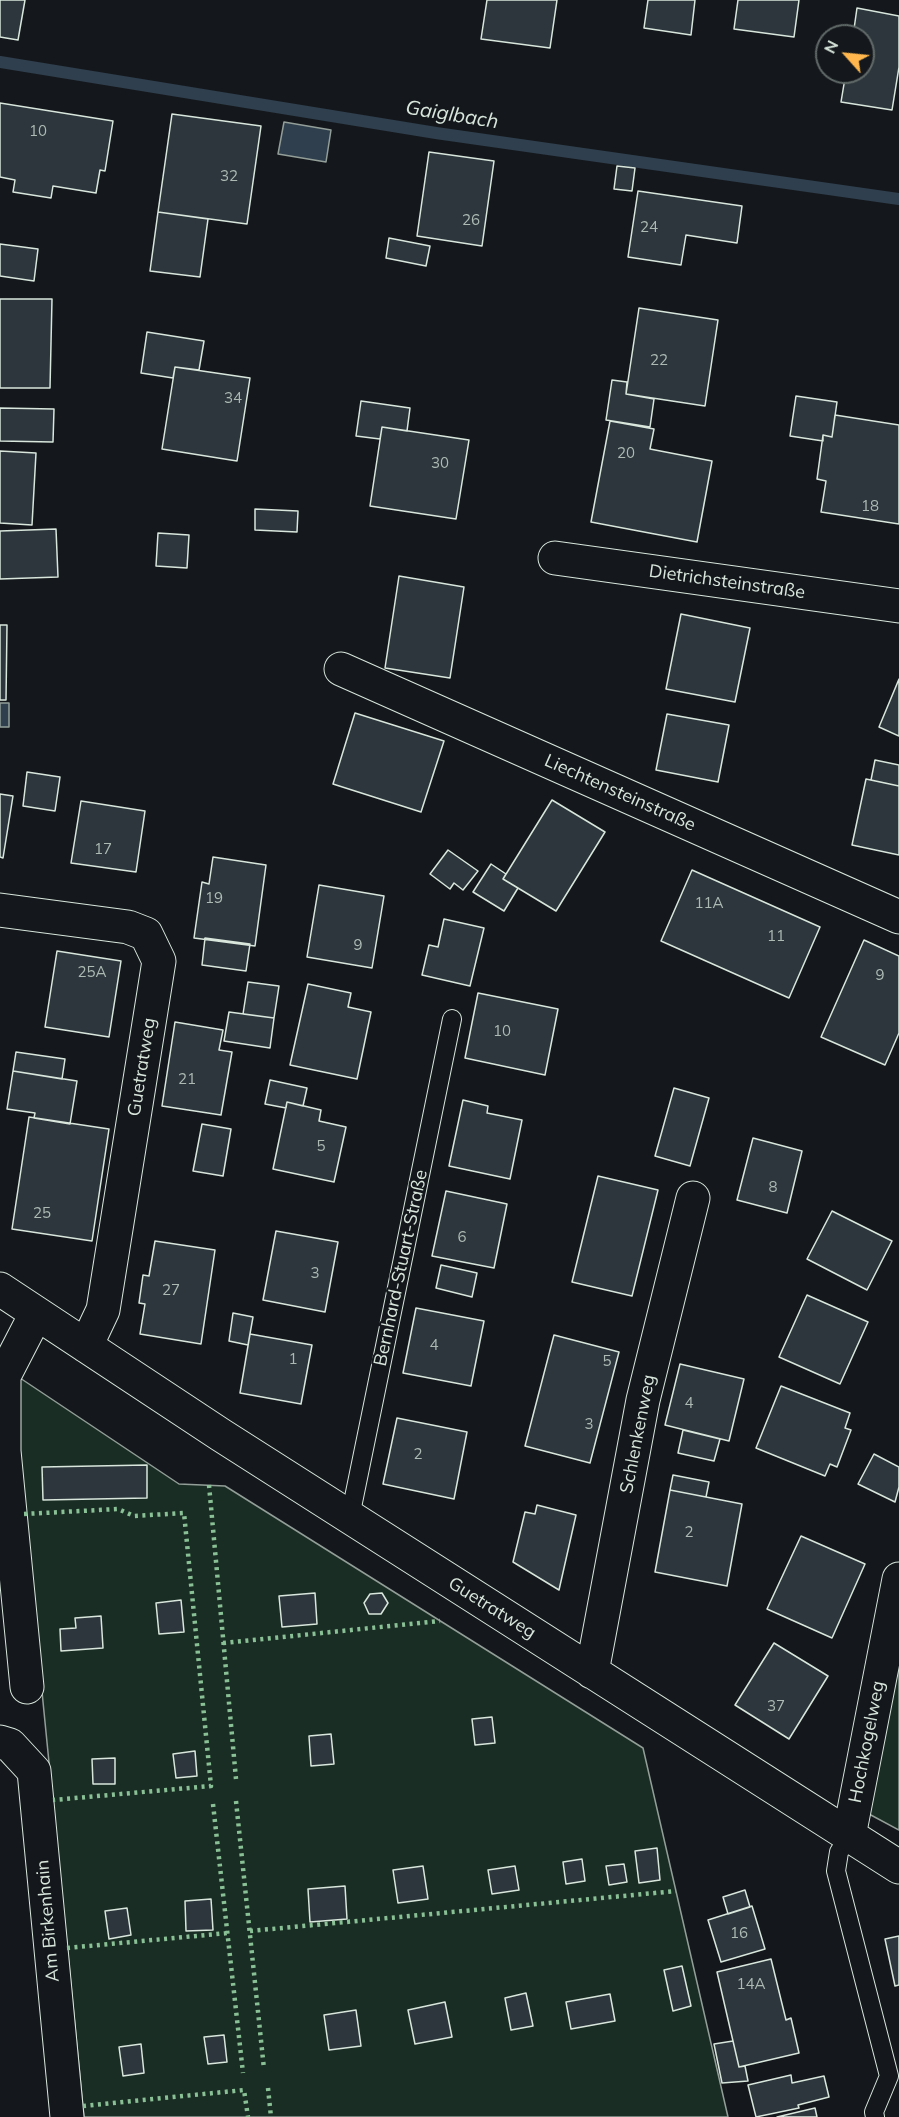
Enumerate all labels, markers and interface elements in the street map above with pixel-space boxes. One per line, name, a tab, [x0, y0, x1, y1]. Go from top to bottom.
north arrow	[815, 24, 875, 84]
text: N	[819, 37, 842, 57]
water label: Gaiglbach	[404, 96, 500, 134]
house number: 10	[29, 122, 47, 140]
house number: 32	[220, 167, 238, 185]
house number: 26	[462, 211, 480, 229]
house number: 24	[640, 218, 658, 236]
house number: 22	[650, 351, 668, 369]
house number: 34	[224, 389, 242, 407]
house number: 20	[617, 444, 635, 462]
house number: 30	[431, 454, 449, 472]
house number: 18	[861, 497, 879, 515]
street label: Dietrichsteinstraße	[648, 560, 806, 604]
street label: Liechtensteinstraße	[541, 750, 699, 836]
house number: 17	[94, 840, 112, 858]
house number: 19	[205, 889, 223, 907]
house number: 11A	[694, 894, 724, 912]
house number: 11	[767, 927, 785, 945]
house number: 9	[354, 936, 362, 954]
house number: 25A	[77, 963, 107, 981]
house number: 9	[876, 966, 884, 984]
street label: Guetratweg	[124, 1016, 160, 1118]
house number: 10	[493, 1022, 511, 1040]
house number: 21	[178, 1070, 196, 1088]
house number: 5	[317, 1137, 325, 1155]
street label: Bernhard-Stuart-Straße	[370, 1168, 432, 1368]
house number: 8	[769, 1178, 777, 1196]
house number: 25	[33, 1204, 51, 1222]
house number: 6	[458, 1228, 466, 1246]
house number: 3	[311, 1264, 319, 1282]
house number: 27	[162, 1281, 180, 1299]
house number: 4	[430, 1336, 438, 1354]
house number: 1	[289, 1350, 297, 1368]
house number: 5	[603, 1352, 611, 1370]
street label: Schlenkenweg	[616, 1373, 660, 1495]
house number: 4	[685, 1394, 693, 1412]
house number: 3	[585, 1415, 593, 1433]
house number: 2	[414, 1445, 422, 1463]
house number: 2	[685, 1523, 693, 1541]
street label: Guetratweg	[444, 1572, 540, 1644]
street label: Hochkogelweg	[845, 1679, 889, 1805]
house number: 37	[767, 1697, 785, 1715]
street label: Am Birkenhain	[32, 1859, 64, 1983]
house number: 16	[730, 1924, 748, 1942]
house number: 14A	[736, 1975, 766, 1993]

